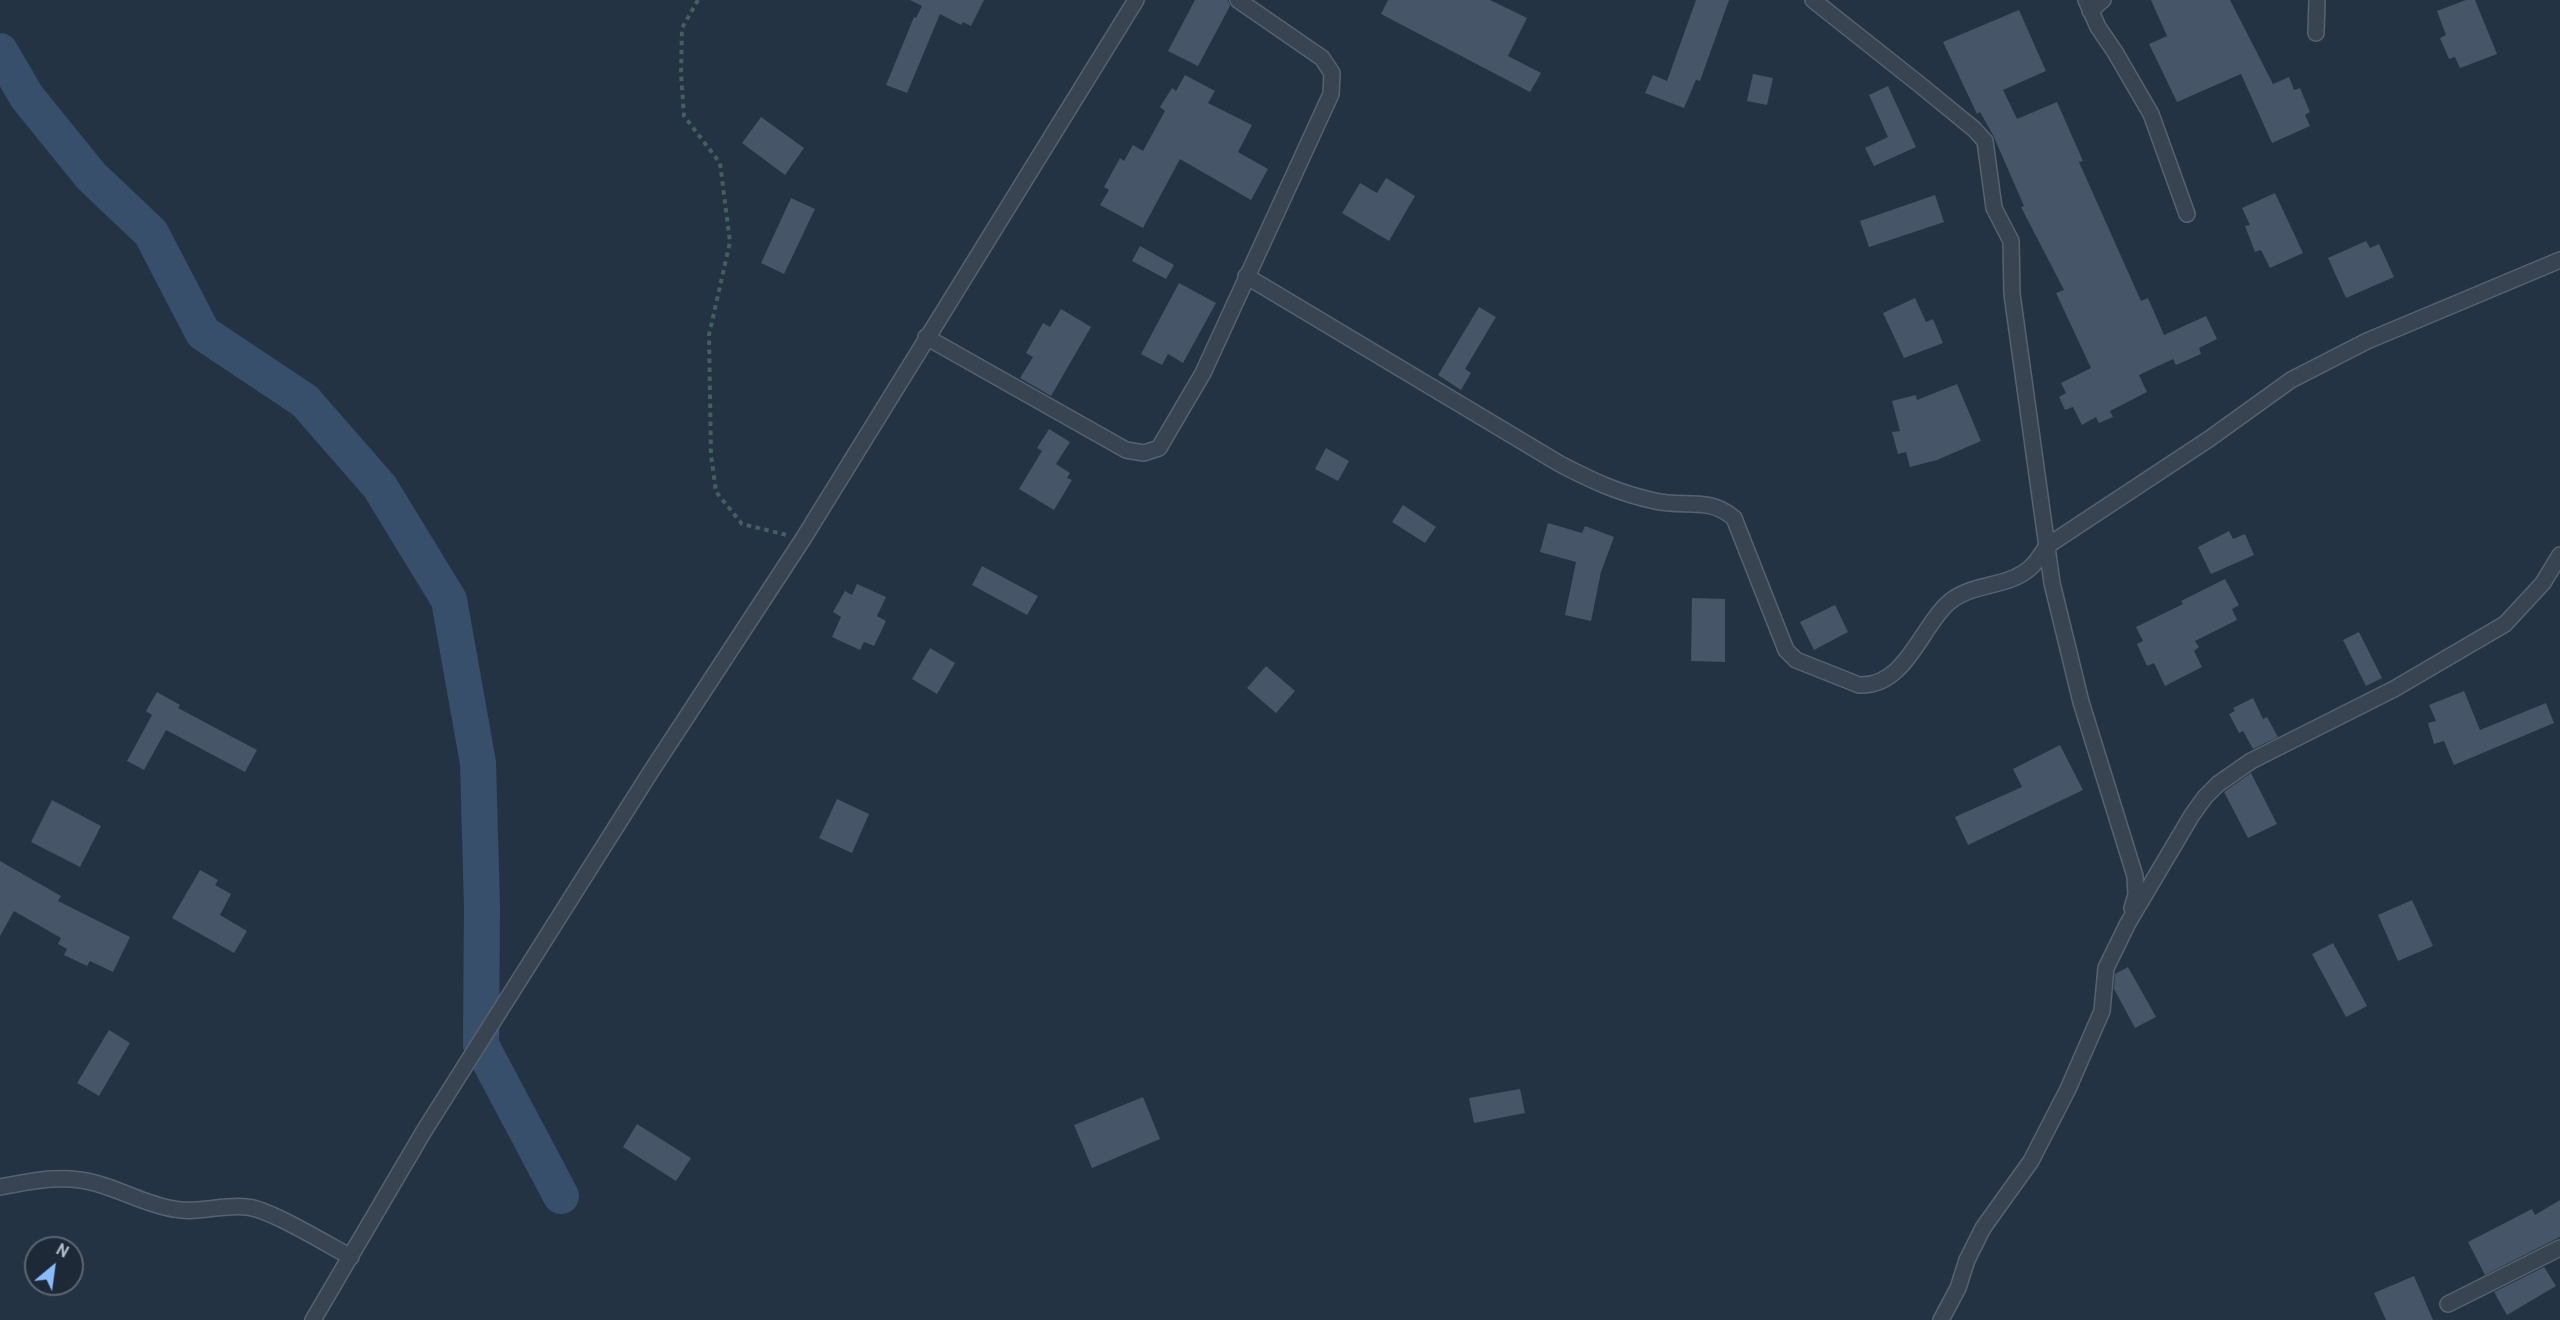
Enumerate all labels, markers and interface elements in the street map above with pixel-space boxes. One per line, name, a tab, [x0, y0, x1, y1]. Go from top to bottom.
north arrow	[24, 1236, 84, 1296]
text: N	[52, 1240, 72, 1264]

